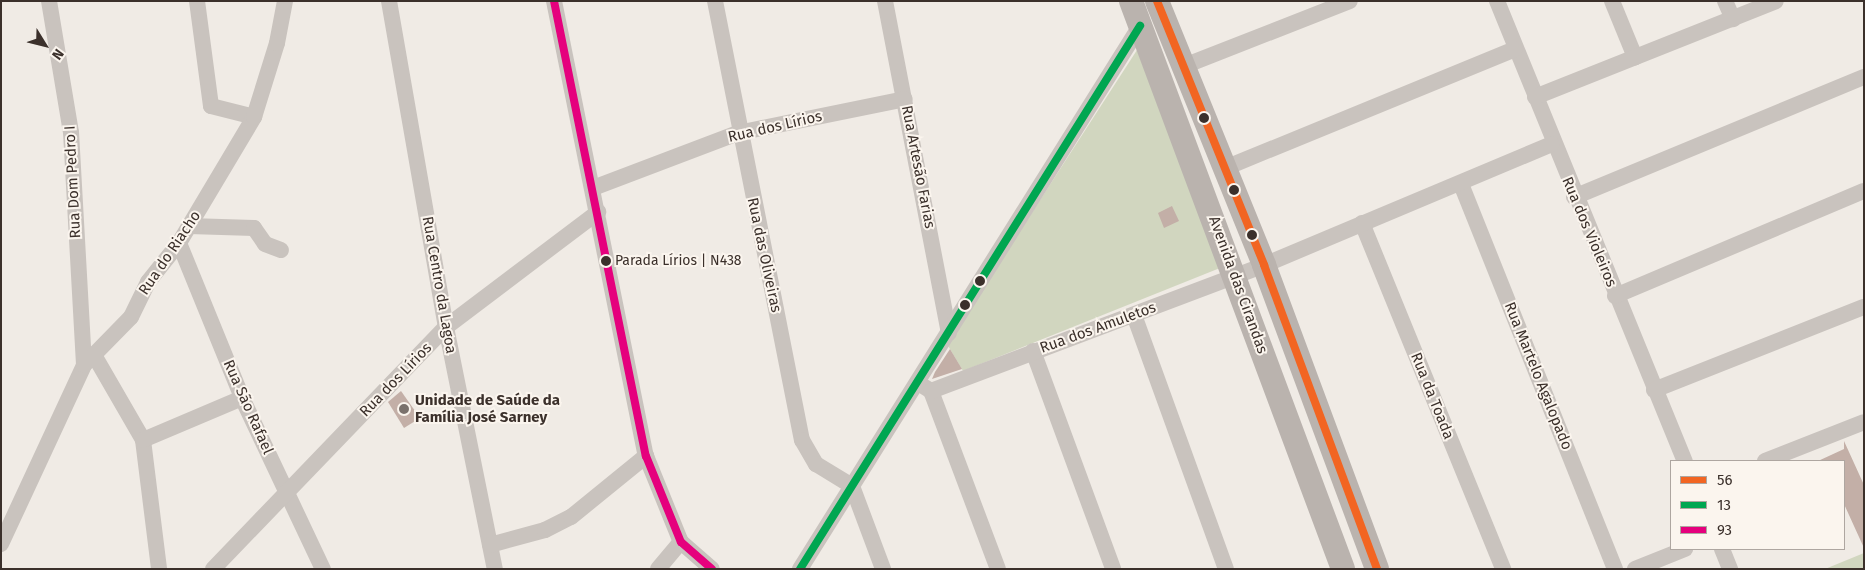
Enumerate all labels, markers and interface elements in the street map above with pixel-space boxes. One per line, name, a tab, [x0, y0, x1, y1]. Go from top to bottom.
north arrow	[20, 20, 70, 70]
text: N	[48, 45, 67, 63]
street label: Rua Artesão Farias	[897, 104, 939, 230]
street label: Rua dos Lírios	[726, 107, 824, 147]
unlabelled marker	[1199, 113, 1209, 123]
street label: Rua Dom Pedro I	[61, 125, 85, 239]
street label: Rua dos Violeiros	[1558, 174, 1620, 290]
unlabelled marker	[1229, 185, 1239, 195]
street label: Rua das Oliveiras	[743, 196, 785, 314]
street label: Rua do Riacho	[135, 207, 205, 299]
street label: Avenida das Cirandas	[1205, 214, 1271, 356]
street label: Rua Centro da Lagoa	[418, 215, 460, 355]
unlabelled marker	[1247, 230, 1257, 240]
place label: Parada Lírios | N438	[615, 253, 742, 269]
marker: Parada Lírios | N438	[601, 256, 611, 266]
unlabelled marker	[975, 276, 985, 286]
street label: Rua dos Amuletos	[1037, 299, 1159, 357]
street label: Rua Martelo Agalopado	[1500, 299, 1576, 453]
unlabelled marker	[960, 300, 970, 310]
street label: Rua dos Lírios	[356, 339, 436, 421]
street label: Rua da Toada	[1406, 350, 1458, 442]
street label: Rua São Rafael	[219, 357, 277, 457]
place label: Unidade de Saúde da Família José Sarney	[415, 391, 560, 426]
marker: Unidade de Saúde da Família José Sarney	[397, 402, 411, 416]
legend	[1670, 460, 1845, 550]
text: 56	[1717, 471, 1733, 489]
text: 13	[1717, 496, 1731, 514]
text: 93	[1717, 521, 1732, 539]

